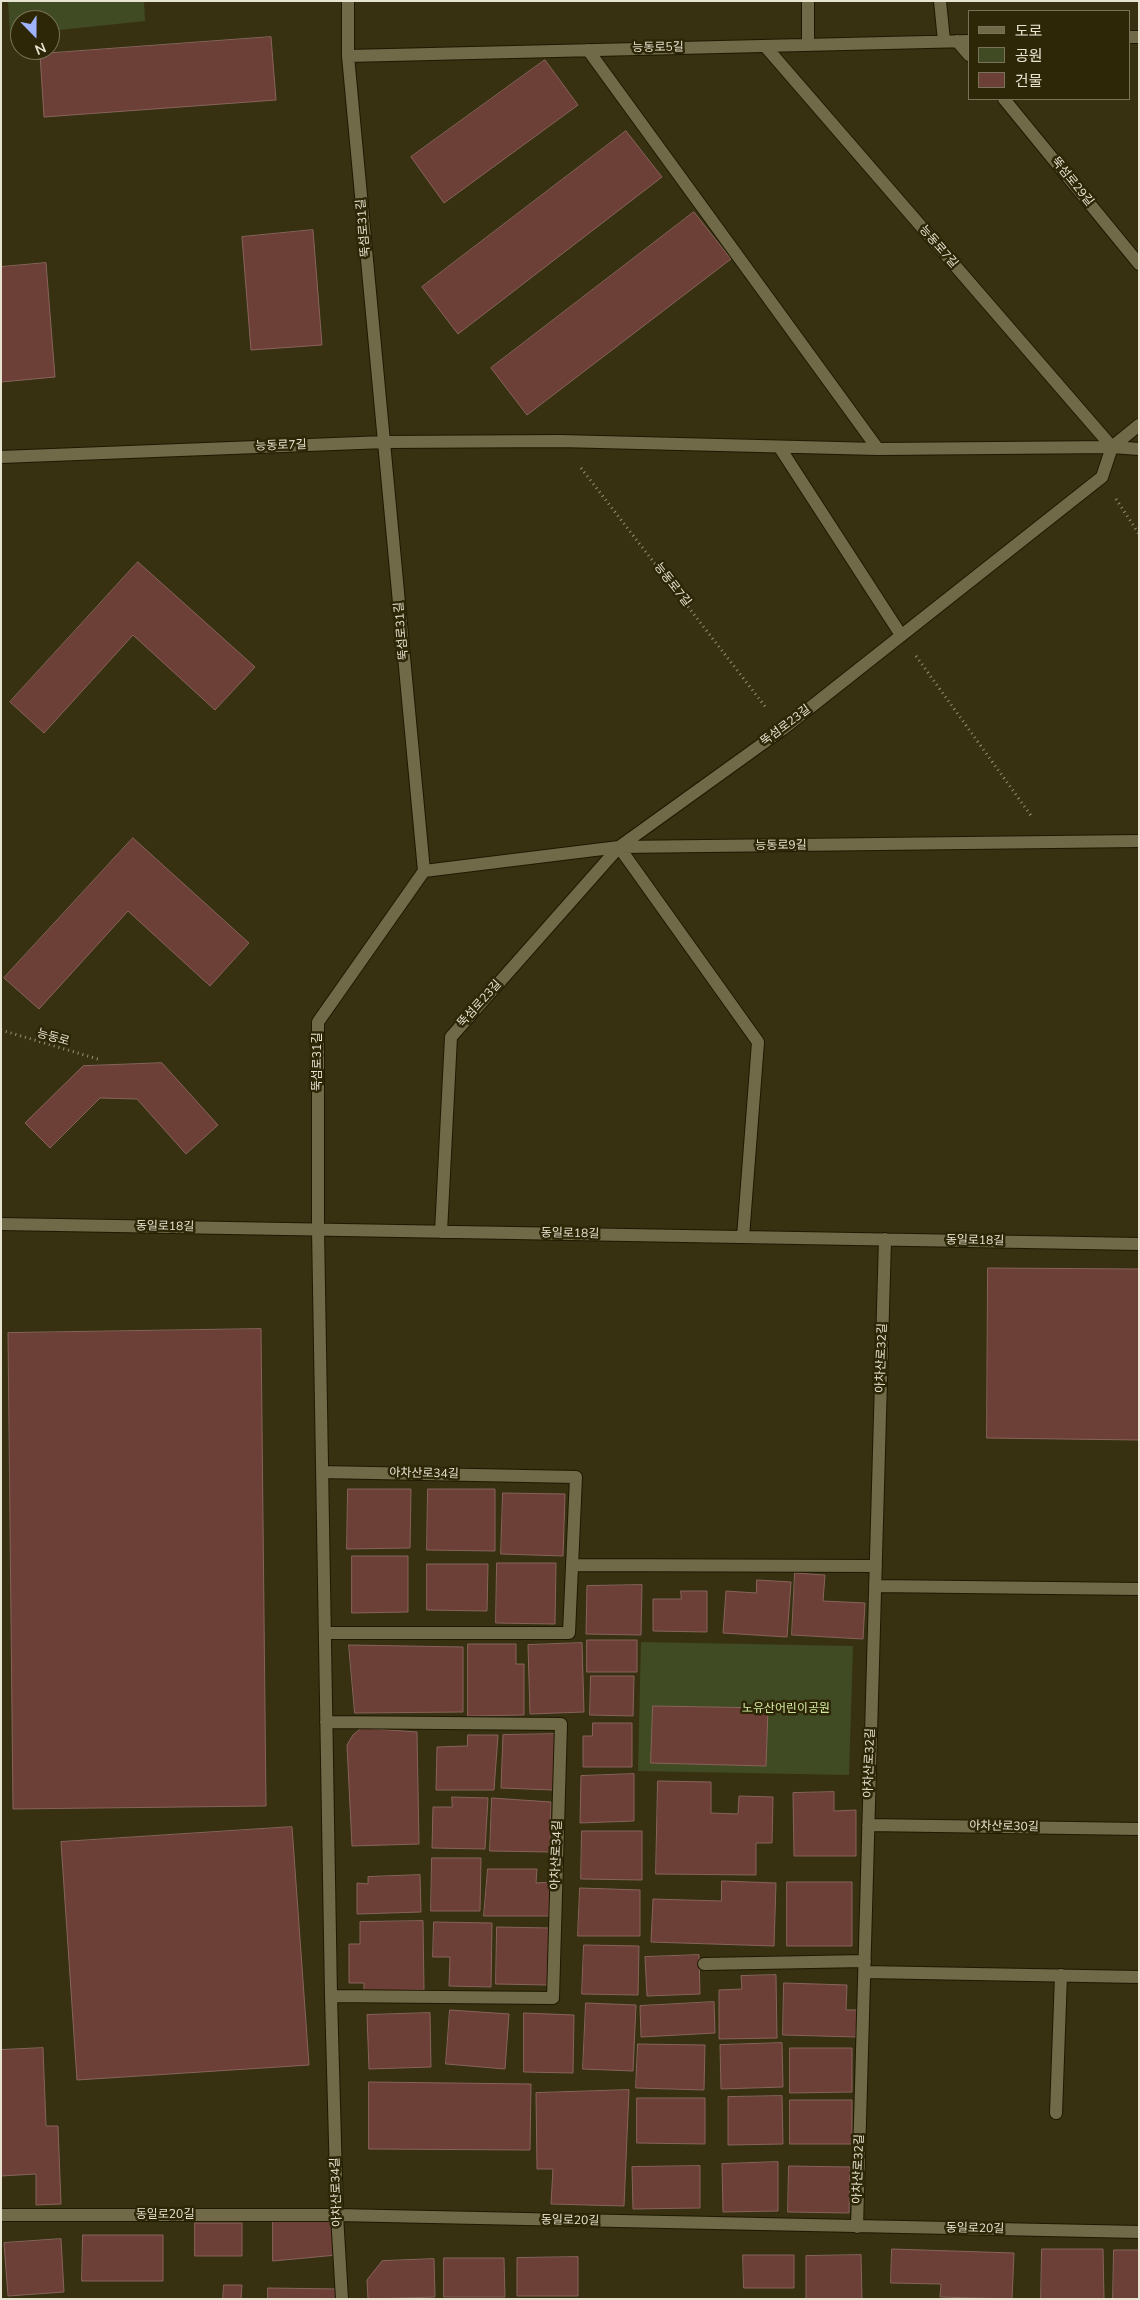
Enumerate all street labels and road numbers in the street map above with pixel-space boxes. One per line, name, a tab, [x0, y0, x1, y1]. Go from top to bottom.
street label: 능동로5길	[632, 40, 684, 56]
street label: 뚝섬로29길	[1048, 155, 1096, 209]
street label: 뚝섬로31길	[354, 198, 374, 258]
street label: 능동로7길	[916, 223, 960, 271]
street label: 능동로7길	[255, 438, 307, 454]
street label: 능동로7길	[651, 560, 693, 610]
street label: 뚝섬로31길	[392, 601, 412, 661]
street label: 뚝섬로23길	[758, 703, 814, 749]
street label: 능동로9길	[755, 838, 807, 854]
street label: 뚝섬로23길	[455, 977, 505, 1031]
street label: 능동로	[35, 1027, 71, 1049]
street label: 뚝섬로31길	[311, 1033, 325, 1091]
street label: 동일로18길	[136, 1219, 194, 1235]
street label: 동일로18길	[541, 1226, 599, 1242]
street label: 동일로18길	[946, 1233, 1004, 1249]
street label: 아차산로32길	[874, 1323, 890, 1393]
street label: 아차산로34길	[389, 1466, 459, 1482]
street label: 아차산로32길	[862, 1728, 878, 1798]
street label: 아차산로30길	[969, 1819, 1039, 1835]
street label: 아차산로34길	[549, 1820, 565, 1890]
street label: 아차산로32길	[851, 2134, 867, 2204]
street label: 아차산로34길	[329, 2157, 345, 2227]
street label: 동일로20길	[136, 2208, 194, 2222]
street label: 동일로20길	[541, 2213, 599, 2229]
street label: 동일로20길	[946, 2221, 1004, 2237]

